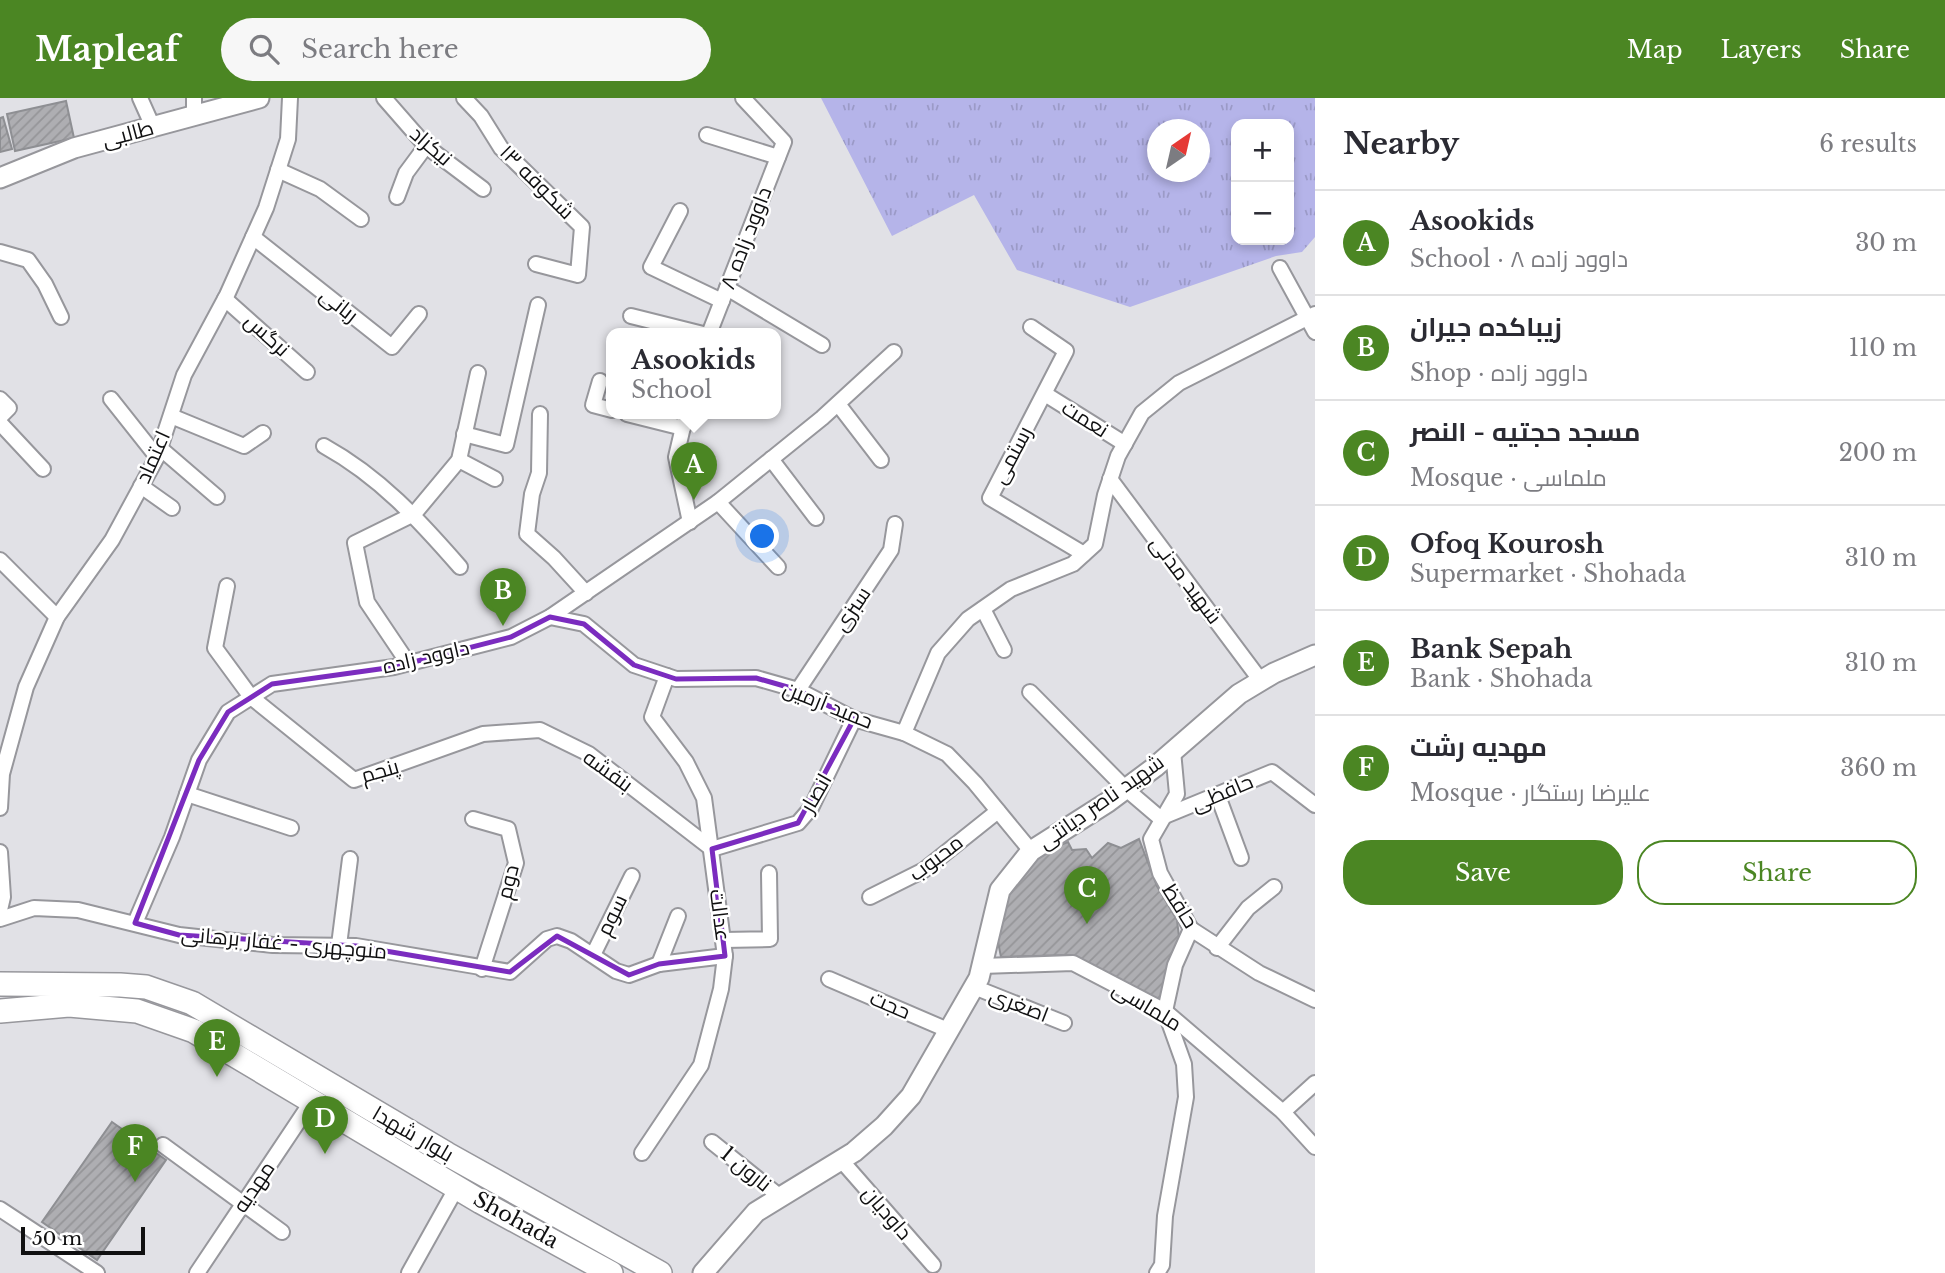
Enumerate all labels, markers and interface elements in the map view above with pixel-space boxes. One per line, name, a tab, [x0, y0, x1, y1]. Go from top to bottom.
search box	[221, 18, 711, 81]
text: Mapleaf	[35, 29, 179, 70]
icon: search	[245, 30, 283, 68]
text: Search here	[301, 33, 459, 65]
text: Map	[1627, 35, 1683, 64]
text: Layers	[1721, 35, 1802, 64]
text: Share	[1840, 35, 1910, 64]
street label: طالبی	[99, 115, 157, 153]
north arrow	[1147, 119, 1210, 182]
map controls	[1231, 119, 1294, 245]
button: +	[1231, 119, 1294, 182]
street label: نیکزاد	[404, 121, 458, 171]
text: Nearby	[1343, 125, 1459, 162]
text: 6 results	[1819, 130, 1917, 158]
street label: شکوفه ۱۳	[494, 139, 580, 225]
button: −	[1231, 182, 1294, 245]
street label: داوود زاده ۸	[715, 183, 777, 293]
text: Asookids	[1410, 205, 1534, 237]
text: A	[1357, 229, 1375, 257]
text: 30 m	[1855, 229, 1917, 257]
text: School · داوود زاده ۸	[1410, 245, 1628, 273]
street label: ربانی	[315, 282, 363, 328]
street label: نرگس	[239, 308, 295, 362]
text: زیباکده جیران	[1410, 311, 1562, 343]
popup	[606, 328, 781, 419]
text: B	[1357, 334, 1375, 362]
text: 110 m	[1849, 334, 1917, 362]
text: Asookids	[631, 344, 756, 376]
text: Shop · داوود زاده	[1410, 359, 1588, 387]
text: School	[631, 376, 712, 404]
street label: نعمت	[1057, 395, 1113, 443]
text: مسجد حجتیه - النصر	[1410, 416, 1640, 448]
street label: رستمی	[986, 422, 1038, 488]
street label: اعتماد	[130, 427, 176, 487]
text: C	[1357, 439, 1375, 467]
text: 200 m	[1839, 439, 1917, 467]
pin: A	[671, 442, 717, 500]
text: Mosque · ملماسی	[1410, 464, 1607, 492]
your location	[745, 519, 779, 553]
text: Ofoq Kourosh	[1410, 528, 1604, 560]
street label: شهید مدنی	[1144, 531, 1228, 629]
text: D	[1355, 544, 1377, 572]
text: 310 m	[1845, 544, 1917, 572]
text: Supermarket · Shohada	[1410, 560, 1686, 588]
pin: B	[480, 568, 526, 626]
street label: سبزی	[828, 582, 876, 636]
text: Bank Sepah	[1410, 633, 1572, 665]
street label: داوود زاده	[380, 634, 472, 680]
text: E	[1357, 649, 1375, 677]
text: 310 m	[1845, 649, 1917, 677]
text: Bank · Shohada	[1410, 665, 1592, 693]
street label: حمید آرمین	[779, 675, 877, 735]
text: مهدیه رشت	[1410, 731, 1547, 763]
street label: بنفشه	[578, 744, 638, 798]
street label: شهید ناصر دیانتی	[1033, 749, 1169, 855]
street label: پنجم	[358, 753, 403, 790]
text: F	[1358, 754, 1374, 782]
text: 360 m	[1840, 754, 1917, 782]
street label: حافظی	[1187, 768, 1257, 818]
street label: انصار	[794, 769, 837, 818]
text: Mosque · علیرضا رستگار	[1410, 779, 1651, 807]
street label: محبوب	[904, 829, 968, 887]
button: Save	[1343, 840, 1623, 905]
button: Share	[1637, 840, 1917, 905]
street label: دوم	[491, 862, 526, 902]
pin: C	[1064, 866, 1110, 924]
street label: حافظ	[1156, 879, 1204, 933]
street label: عدالت	[704, 887, 736, 943]
street label: سوم	[591, 890, 634, 940]
street label: منوچهری - غفار برهانی	[180, 921, 388, 966]
street label: ملماسی	[1108, 975, 1186, 1037]
street label: اصغری	[986, 982, 1052, 1028]
street label: حجت	[866, 985, 914, 1025]
pin: E	[194, 1019, 240, 1077]
pin: D	[302, 1096, 348, 1154]
street label: بلوار شهدا	[368, 1100, 458, 1168]
pin: F	[112, 1124, 158, 1182]
street label: نارون 1	[715, 1141, 777, 1197]
street label: مهدیه	[227, 1156, 281, 1218]
street label: داودیان	[856, 1181, 918, 1245]
street label: Shohada	[469, 1186, 564, 1254]
scale bar	[21, 1224, 145, 1256]
text: 50 m	[32, 1227, 82, 1250]

